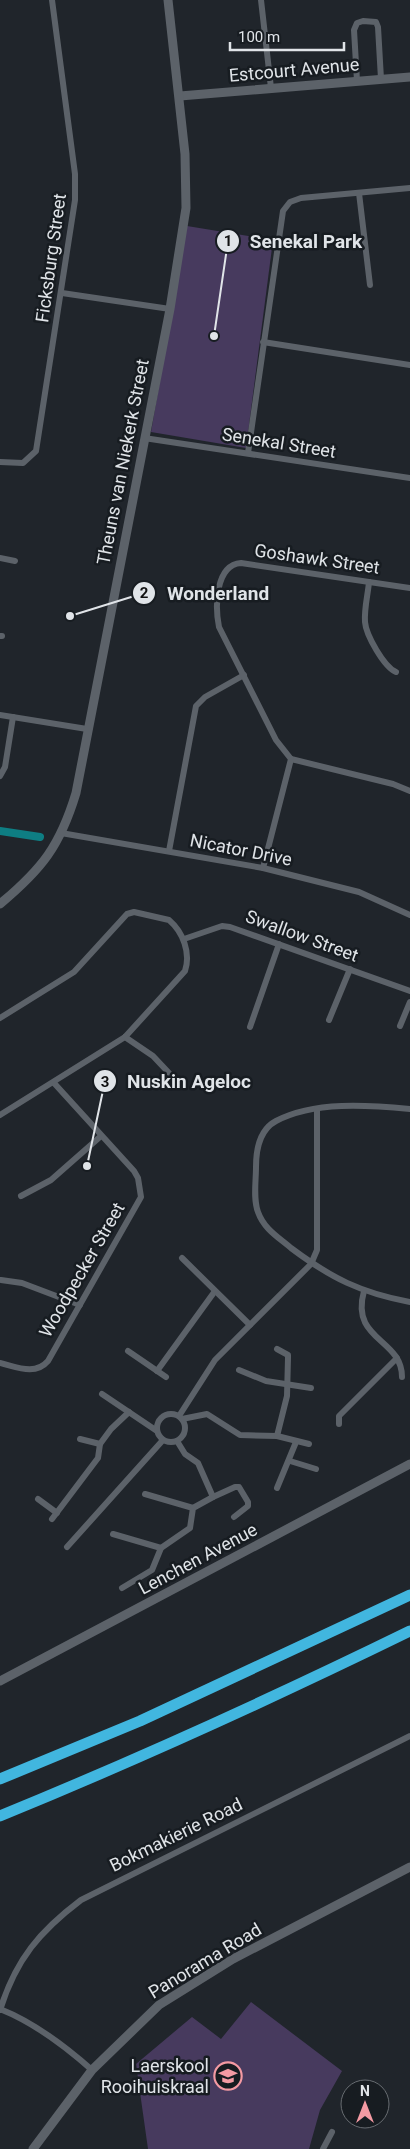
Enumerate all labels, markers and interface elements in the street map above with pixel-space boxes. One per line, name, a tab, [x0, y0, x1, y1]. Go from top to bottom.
scale bar	[230, 20, 344, 52]
text: 100 m	[238, 28, 280, 46]
street label: Estcourt Avenue	[228, 53, 360, 86]
street label: Ficksburg Street	[31, 192, 70, 324]
callout: Senekal Park	[215, 224, 373, 258]
text: Senekal Park	[250, 230, 363, 253]
text: 1	[224, 232, 232, 250]
street label: Theuns van Niekerk Street	[92, 357, 153, 567]
street label: Senekal Street	[221, 423, 338, 462]
street label: Goshawk Street	[253, 539, 381, 578]
callout: Wonderland	[131, 576, 279, 610]
text: Wonderland	[167, 582, 269, 605]
text: 2	[140, 584, 149, 602]
street label: Nicator Drive	[188, 829, 294, 870]
street label: Swallow Street	[243, 905, 362, 966]
callout: Nuskin Ageloc	[92, 1064, 261, 1098]
text: Nuskin Ageloc	[127, 1070, 251, 1093]
text: 3	[101, 1073, 109, 1091]
street label: Woodpecker Street	[34, 1199, 129, 1341]
street label: Lenchen Avenue	[135, 1518, 261, 1599]
street label: Bokmakierie Road	[106, 1793, 246, 1876]
street label: Panorama Road	[144, 1919, 265, 2003]
place label: Laerskool Rooihuiskraal	[101, 2055, 209, 2097]
school or university icon: Laerskool Rooihuiskraal	[213, 2061, 243, 2091]
north arrow	[340, 2079, 390, 2129]
text: N	[360, 2083, 370, 2099]

